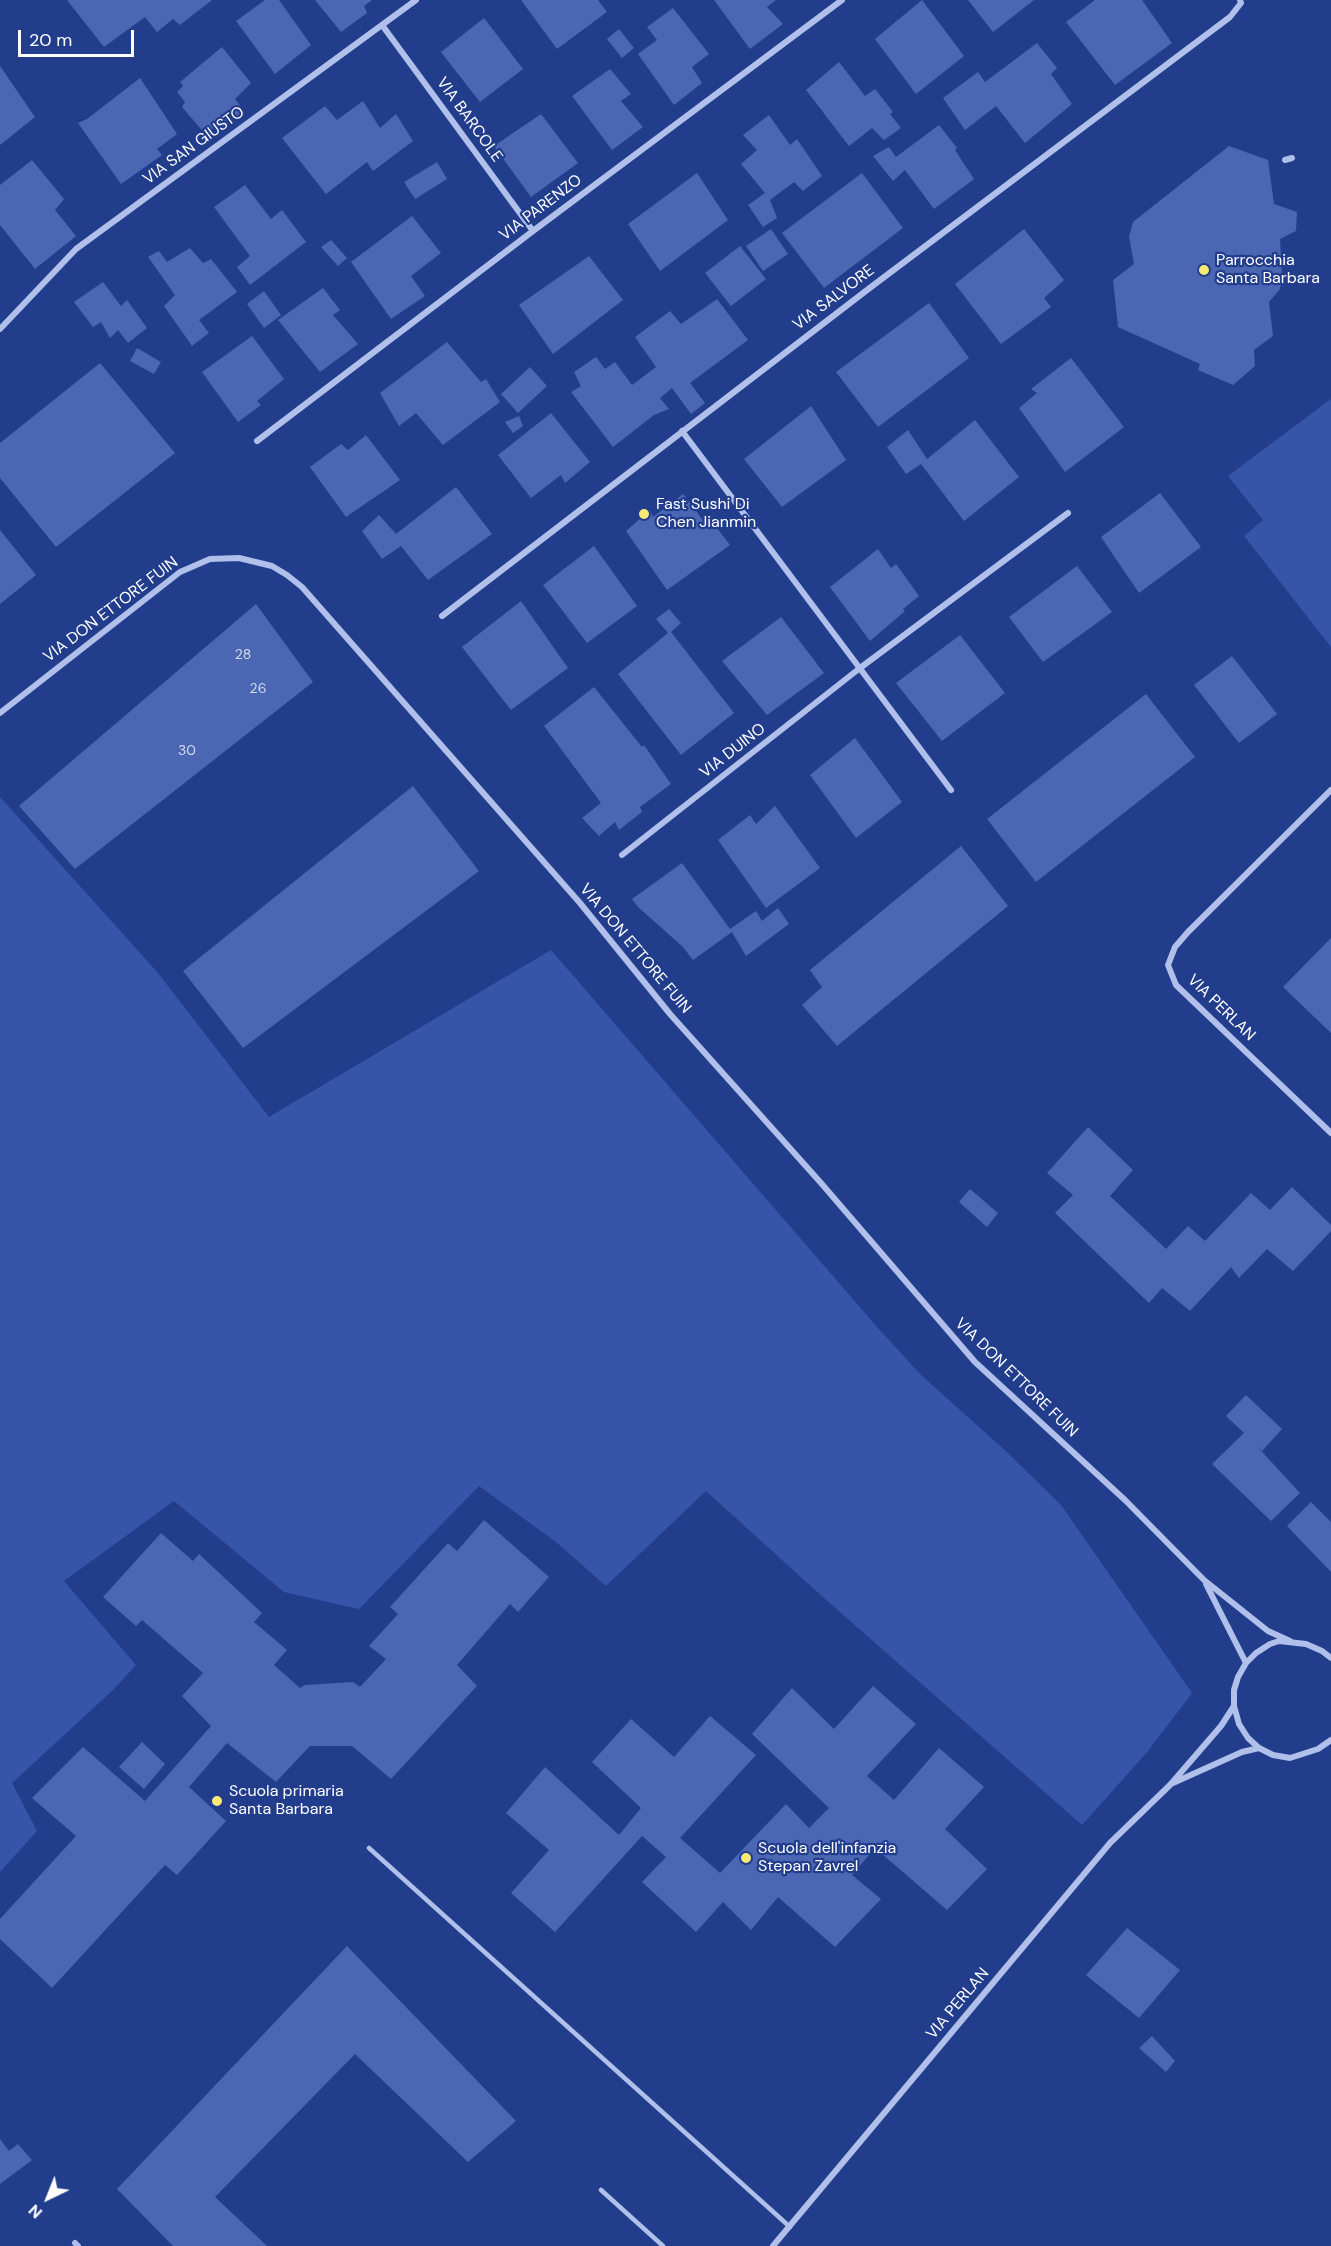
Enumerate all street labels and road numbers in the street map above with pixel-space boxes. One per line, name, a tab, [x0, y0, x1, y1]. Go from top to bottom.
street label: VIA BARCOLE	[432, 74, 506, 166]
street label: VIA SAN GIUSTO	[140, 103, 248, 189]
street label: VIA PARENZO	[496, 171, 586, 245]
street label: VIA SALVORE	[790, 261, 878, 335]
street label: VIA DON ETTORE FUIN	[40, 553, 182, 667]
street label: VIA DUINO	[696, 719, 770, 783]
street label: VIA DON ETTORE FUIN	[575, 880, 695, 1018]
street label: VIA PERLAN	[1183, 971, 1259, 1045]
street label: VIA DON ETTORE FUIN	[951, 1314, 1081, 1442]
street label: VIA PERLAN	[923, 1964, 993, 2044]

